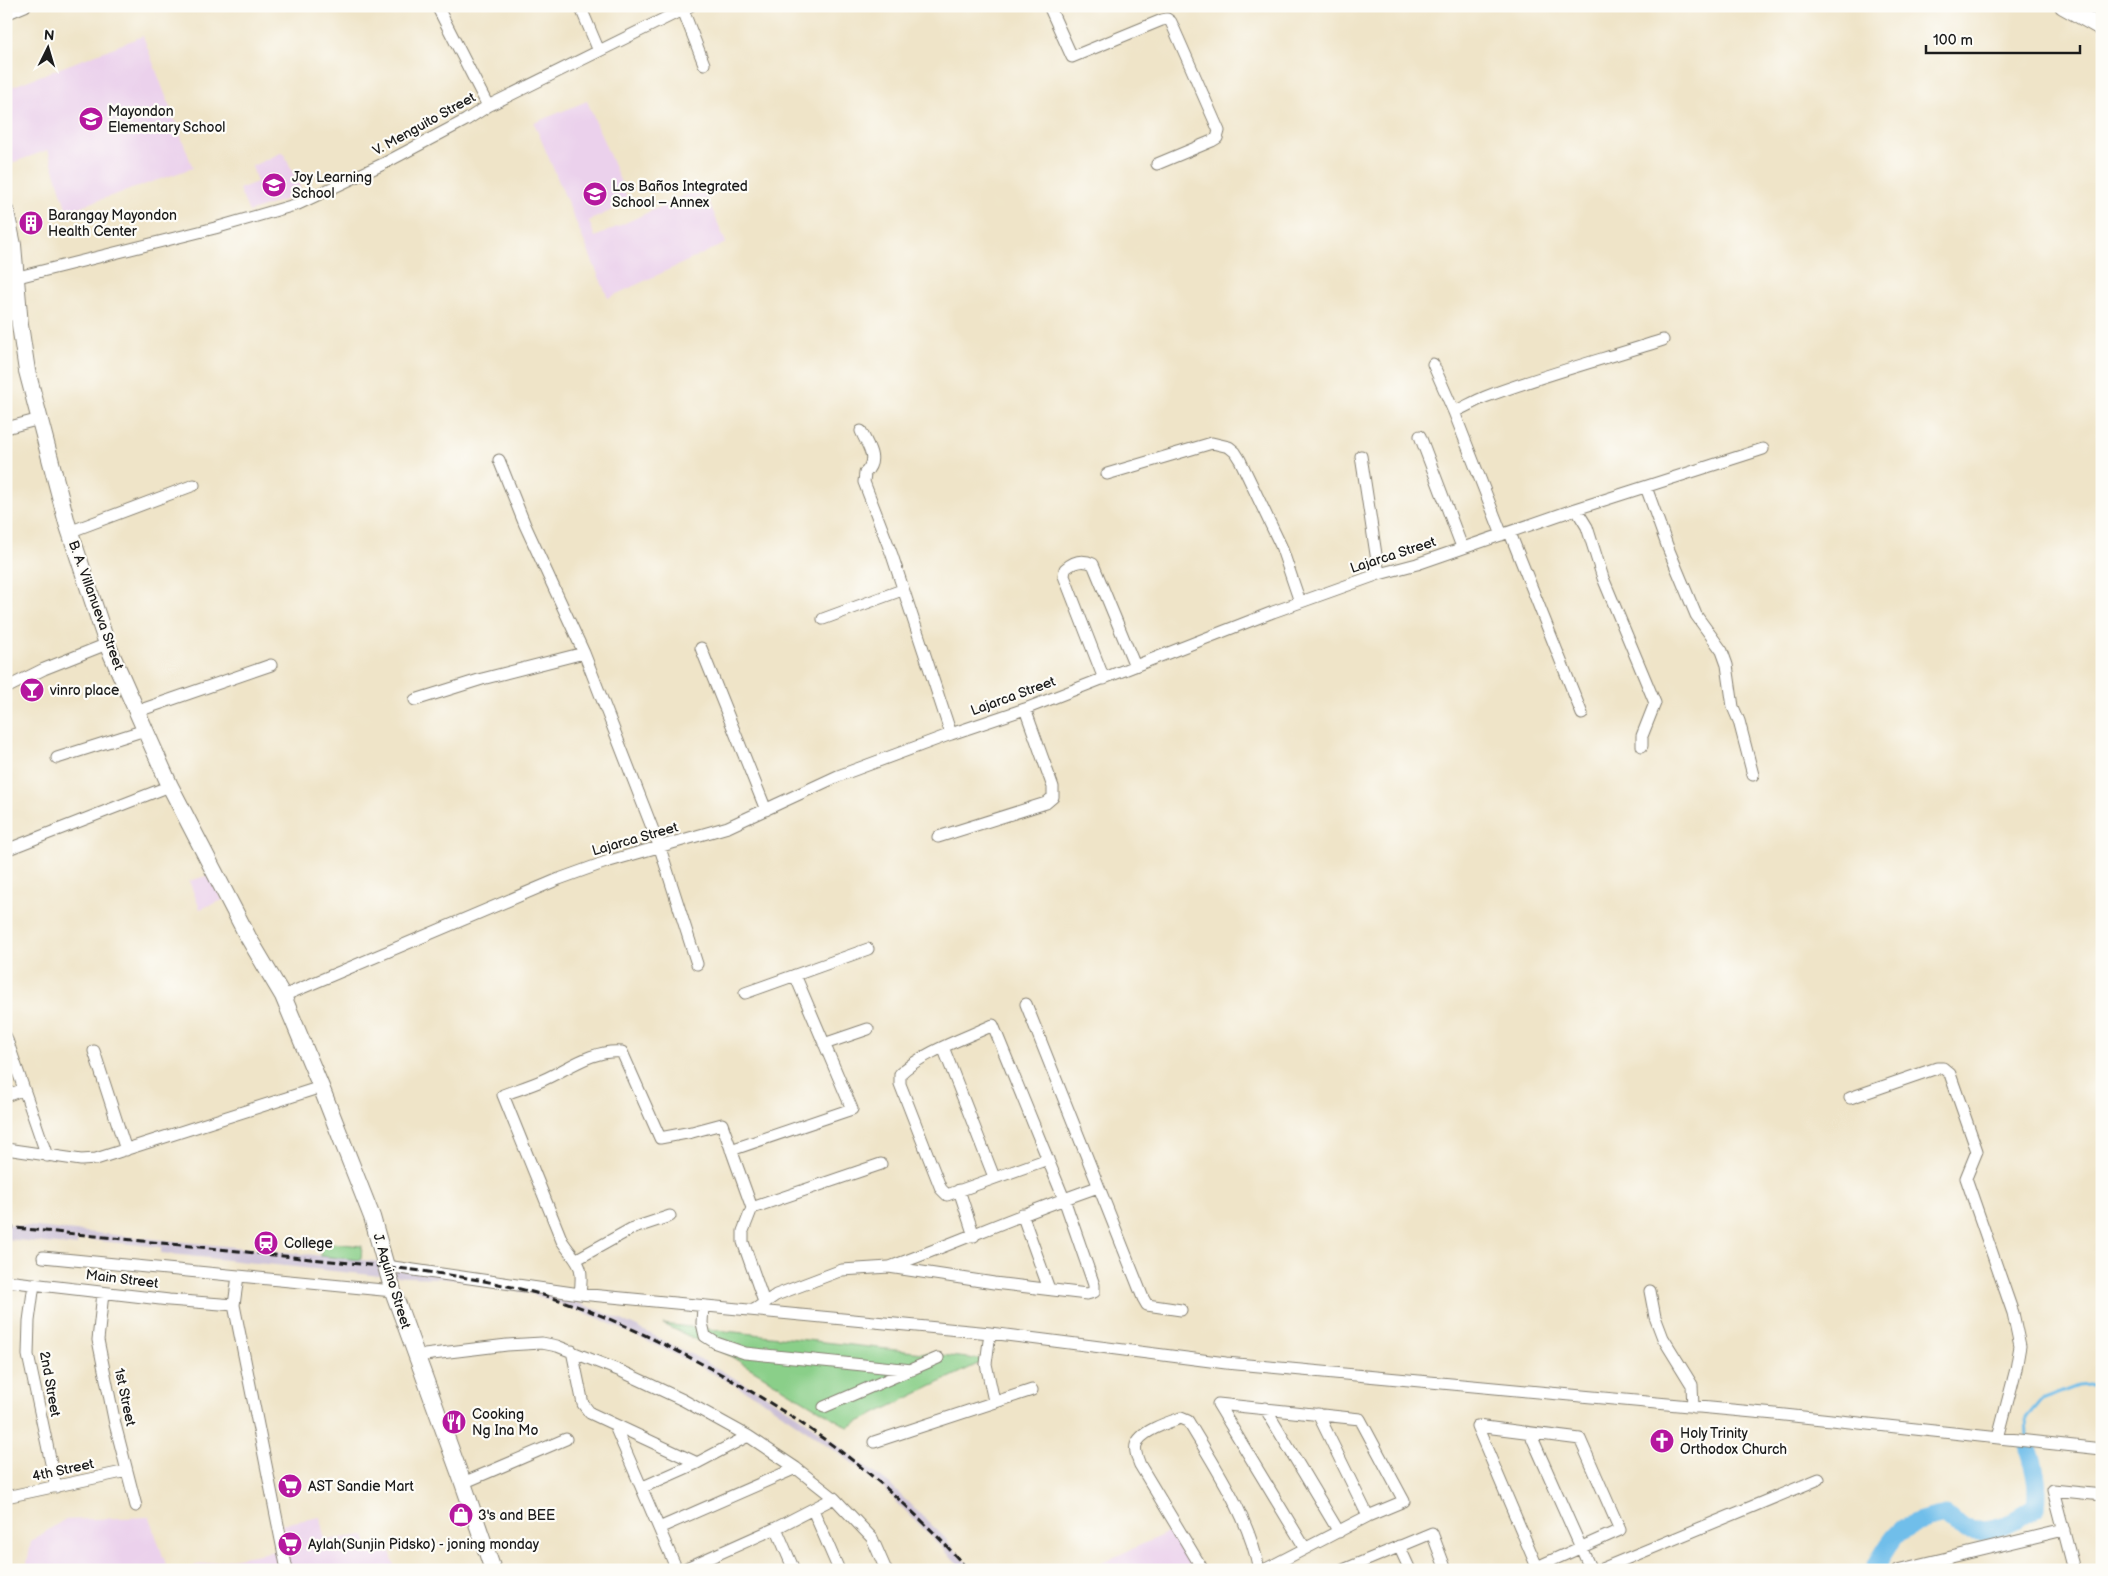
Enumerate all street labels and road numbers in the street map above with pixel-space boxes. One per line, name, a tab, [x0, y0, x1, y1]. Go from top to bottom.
street label: V. Menguito Street	[370, 88, 479, 159]
street label: Lajarca Street	[1348, 533, 1439, 577]
street label: B. A. Villanueva Street	[65, 538, 128, 673]
street label: Lajarca Street	[968, 673, 1058, 719]
street label: Lajarca Street	[590, 818, 681, 859]
street label: J. Aquino Street	[369, 1231, 415, 1331]
street label: Main Street	[85, 1266, 160, 1292]
street label: 2nd Street	[36, 1350, 64, 1419]
street label: 1st Street	[111, 1367, 140, 1428]
street label: 4th Street	[31, 1455, 96, 1485]

